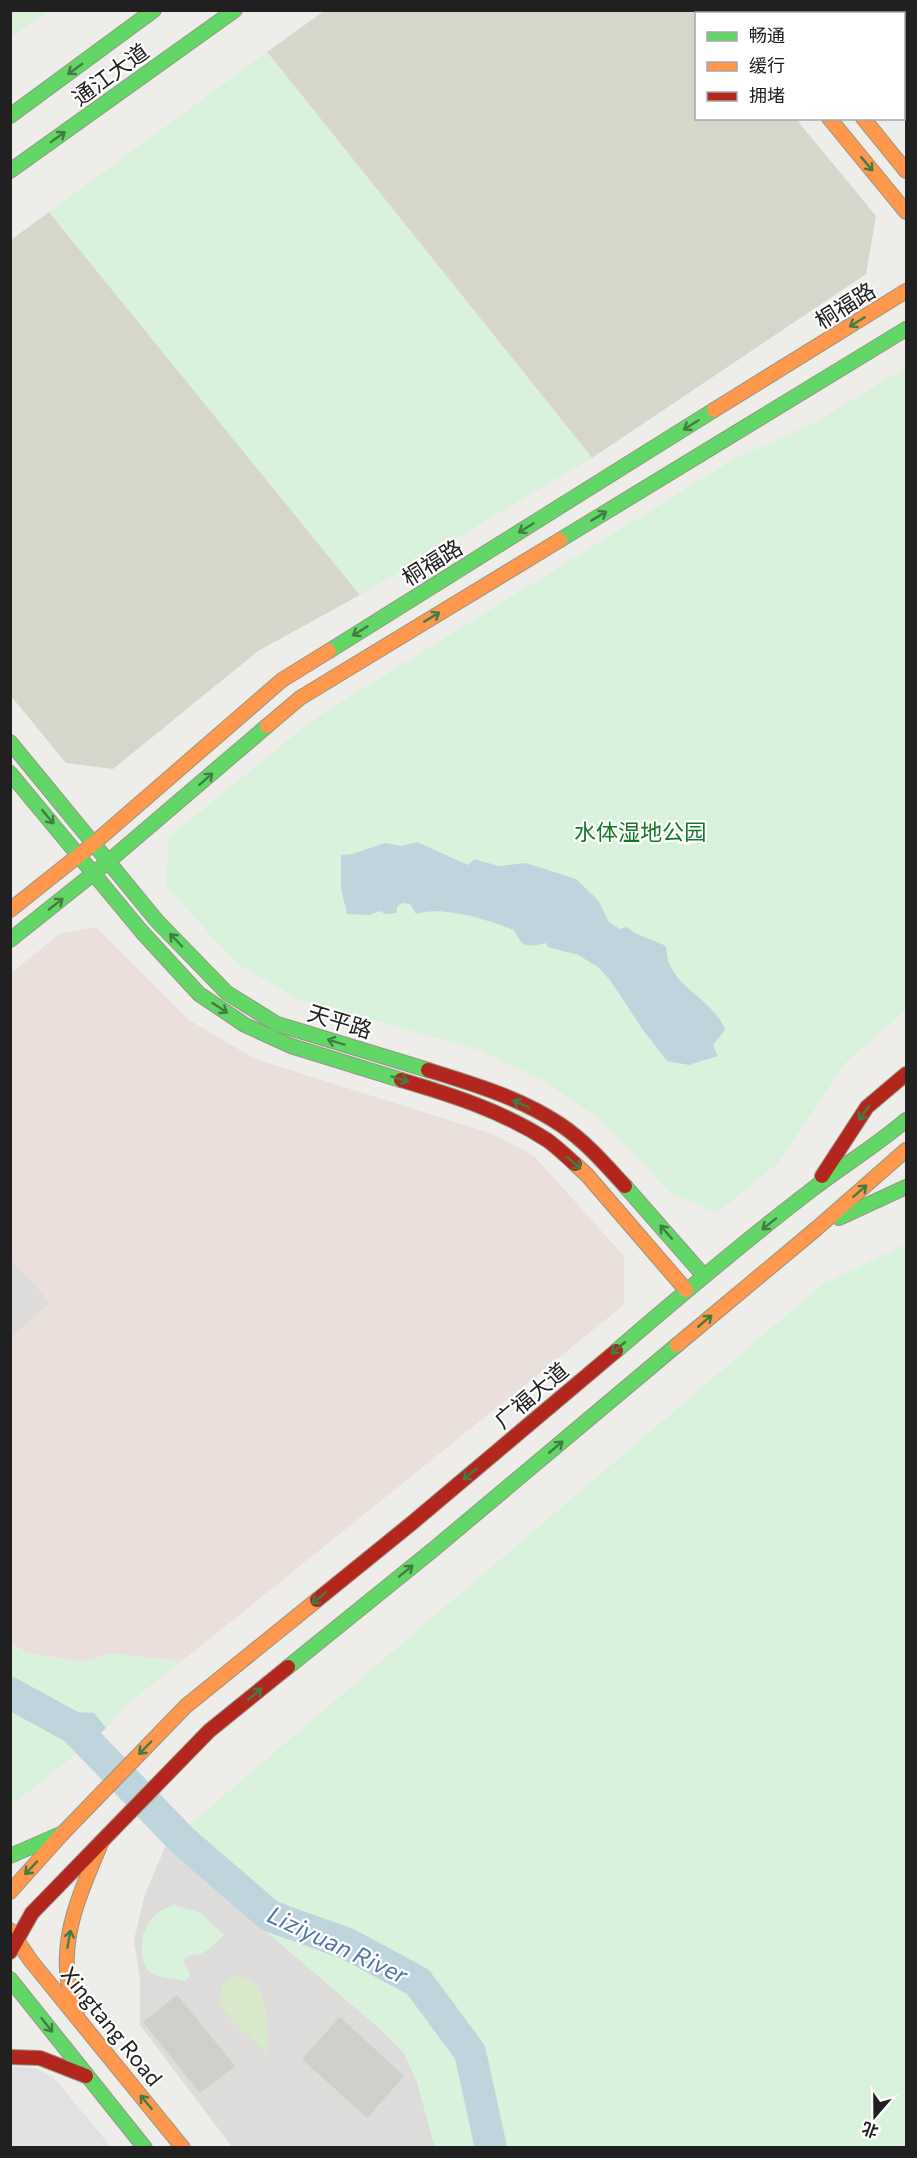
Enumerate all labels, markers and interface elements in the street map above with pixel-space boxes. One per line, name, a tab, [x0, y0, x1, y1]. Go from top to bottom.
legend	[695, 12, 905, 120]
text: 畅通	[749, 24, 785, 46]
street label: 通江大道	[66, 37, 154, 111]
text: 缓行	[749, 54, 785, 76]
one-way arrow	[68, 62, 84, 75]
text: 拥堵	[749, 84, 785, 106]
one-way arrow	[50, 131, 66, 143]
one-way arrow	[860, 156, 873, 172]
street label: 桐福路	[810, 276, 880, 334]
one-way arrow	[849, 317, 866, 329]
one-way arrow	[683, 420, 700, 432]
one-way arrow	[590, 510, 607, 522]
one-way arrow	[518, 523, 535, 535]
street label: 桐福路	[397, 533, 467, 591]
one-way arrow	[423, 611, 440, 623]
one-way arrow	[352, 626, 369, 638]
one-way arrow	[198, 772, 214, 785]
one-way arrow	[41, 809, 55, 824]
park label: 水体湿地公园	[574, 818, 706, 845]
one-way arrow	[48, 897, 64, 910]
one-way arrow	[168, 932, 183, 947]
street label: 天平路	[304, 998, 376, 1044]
one-way arrow	[211, 1003, 228, 1015]
one-way arrow	[327, 1036, 346, 1047]
one-way arrow	[390, 1075, 409, 1086]
one-way arrow	[513, 1097, 531, 1109]
one-way arrow	[857, 1104, 870, 1120]
one-way arrow	[566, 1156, 581, 1170]
one-way arrow	[852, 1184, 868, 1197]
one-way arrow	[761, 1217, 777, 1230]
one-way arrow	[659, 1225, 673, 1240]
one-way arrow	[697, 1315, 713, 1328]
one-way arrow	[611, 1341, 626, 1355]
street label: 广福大道	[489, 1356, 573, 1434]
one-way arrow	[548, 1440, 564, 1453]
one-way arrow	[463, 1467, 478, 1481]
one-way arrow	[398, 1565, 414, 1578]
one-way arrow	[312, 1591, 327, 1605]
one-way arrow	[247, 1688, 263, 1701]
one-way arrow	[138, 1741, 152, 1756]
one-way arrow	[24, 1860, 38, 1875]
water label: Liziyuan River	[263, 1899, 414, 1990]
one-way arrow	[63, 1929, 74, 1949]
street label: Xingtang Road	[56, 1961, 168, 2091]
one-way arrow	[40, 2017, 53, 2033]
north arrow	[845, 2086, 905, 2146]
one-way arrow	[140, 2094, 153, 2110]
text: 北	[859, 2119, 880, 2142]

